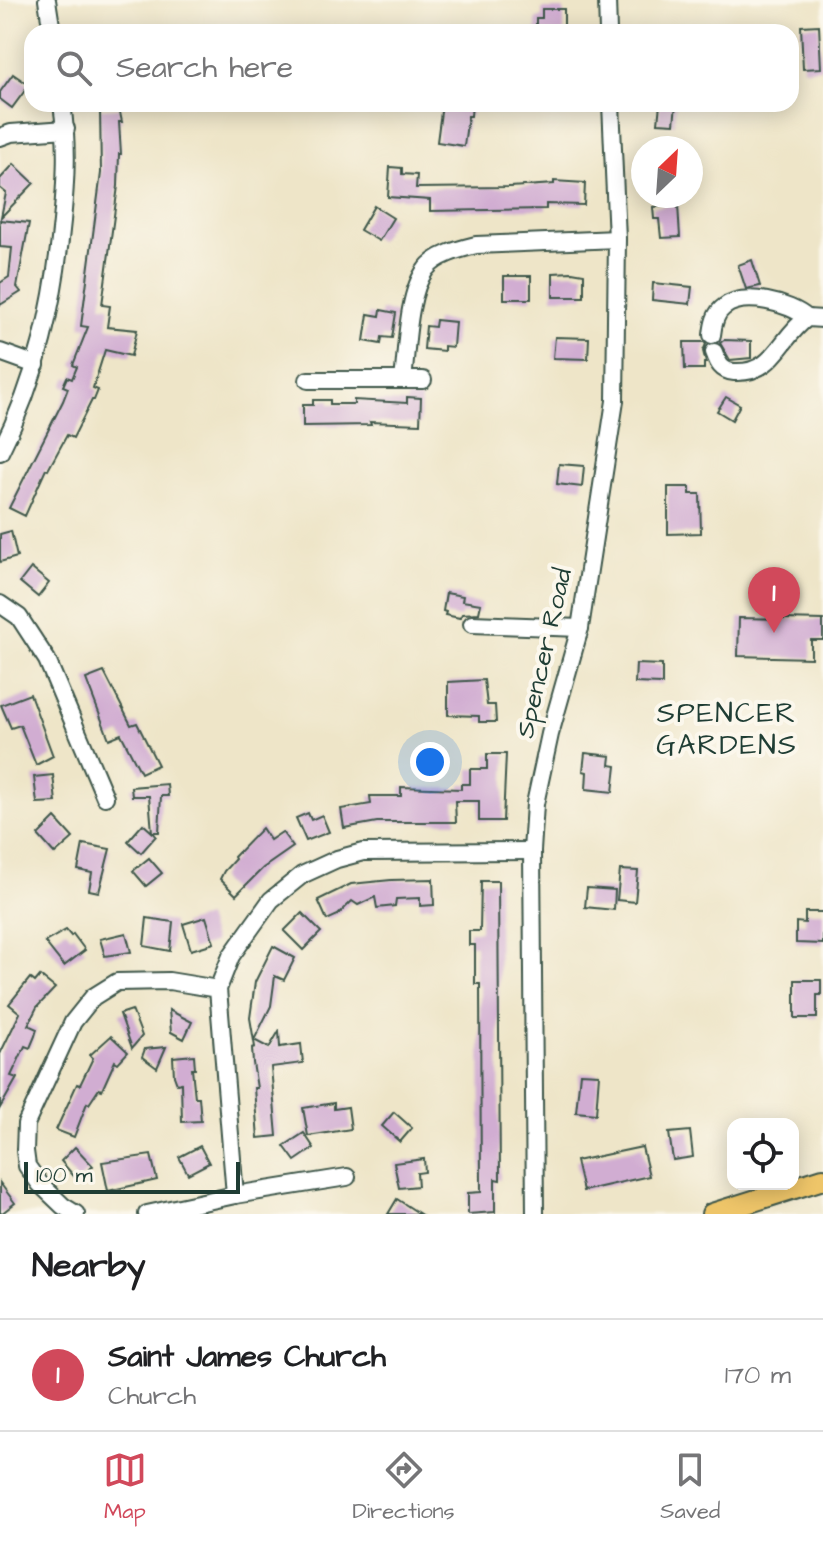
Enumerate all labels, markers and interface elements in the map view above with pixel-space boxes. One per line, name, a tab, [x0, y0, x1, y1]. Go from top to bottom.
search box	[24, 24, 799, 112]
icon: search	[52, 46, 96, 90]
text: Search here	[116, 47, 293, 89]
north arrow	[631, 136, 703, 208]
street label: Spencer Road	[507, 565, 581, 741]
pin: 1	[748, 567, 800, 633]
district label: SPENCER GARDENS	[656, 694, 798, 765]
your location	[410, 742, 450, 782]
map controls	[727, 1118, 799, 1190]
button: locate	[727, 1118, 799, 1190]
scale bar	[24, 1158, 240, 1194]
text: 100 m	[36, 1160, 93, 1191]
text: Nearby	[32, 1242, 146, 1290]
text: Saint James Church	[108, 1336, 386, 1378]
text: 1	[56, 1357, 60, 1393]
text: 170 m	[725, 1357, 791, 1393]
text: Church	[108, 1378, 196, 1414]
tab: Map	[103, 1448, 147, 1527]
tab: Directions	[352, 1448, 455, 1527]
tab: Saved	[660, 1448, 720, 1527]

